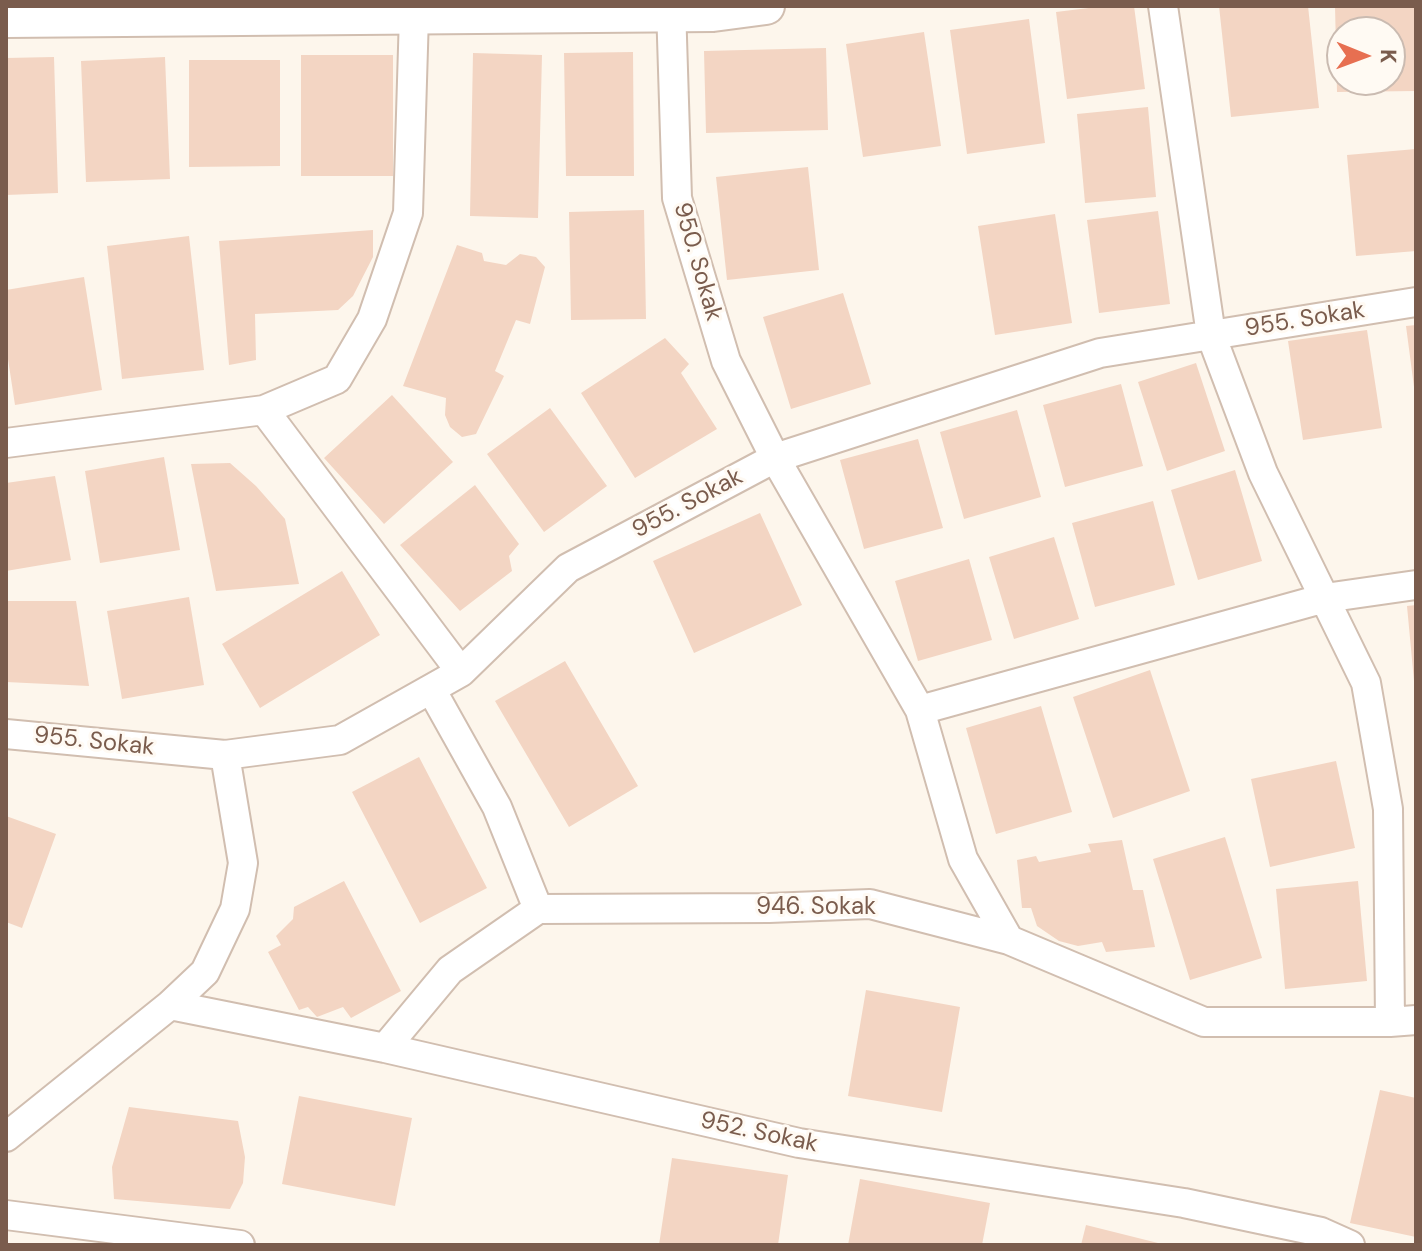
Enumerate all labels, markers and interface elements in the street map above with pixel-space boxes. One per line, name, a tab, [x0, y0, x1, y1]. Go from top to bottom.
north arrow	[1326, 16, 1406, 96]
text: K	[1374, 49, 1403, 64]
street label: 950. Sokak	[666, 200, 728, 324]
street label: 955. Sokak	[1243, 296, 1367, 344]
street label: 955. Sokak	[628, 463, 748, 545]
street label: 955. Sokak	[32, 721, 156, 763]
street label: 946. Sokak	[756, 894, 876, 922]
street label: 952. Sokak	[698, 1106, 820, 1160]

